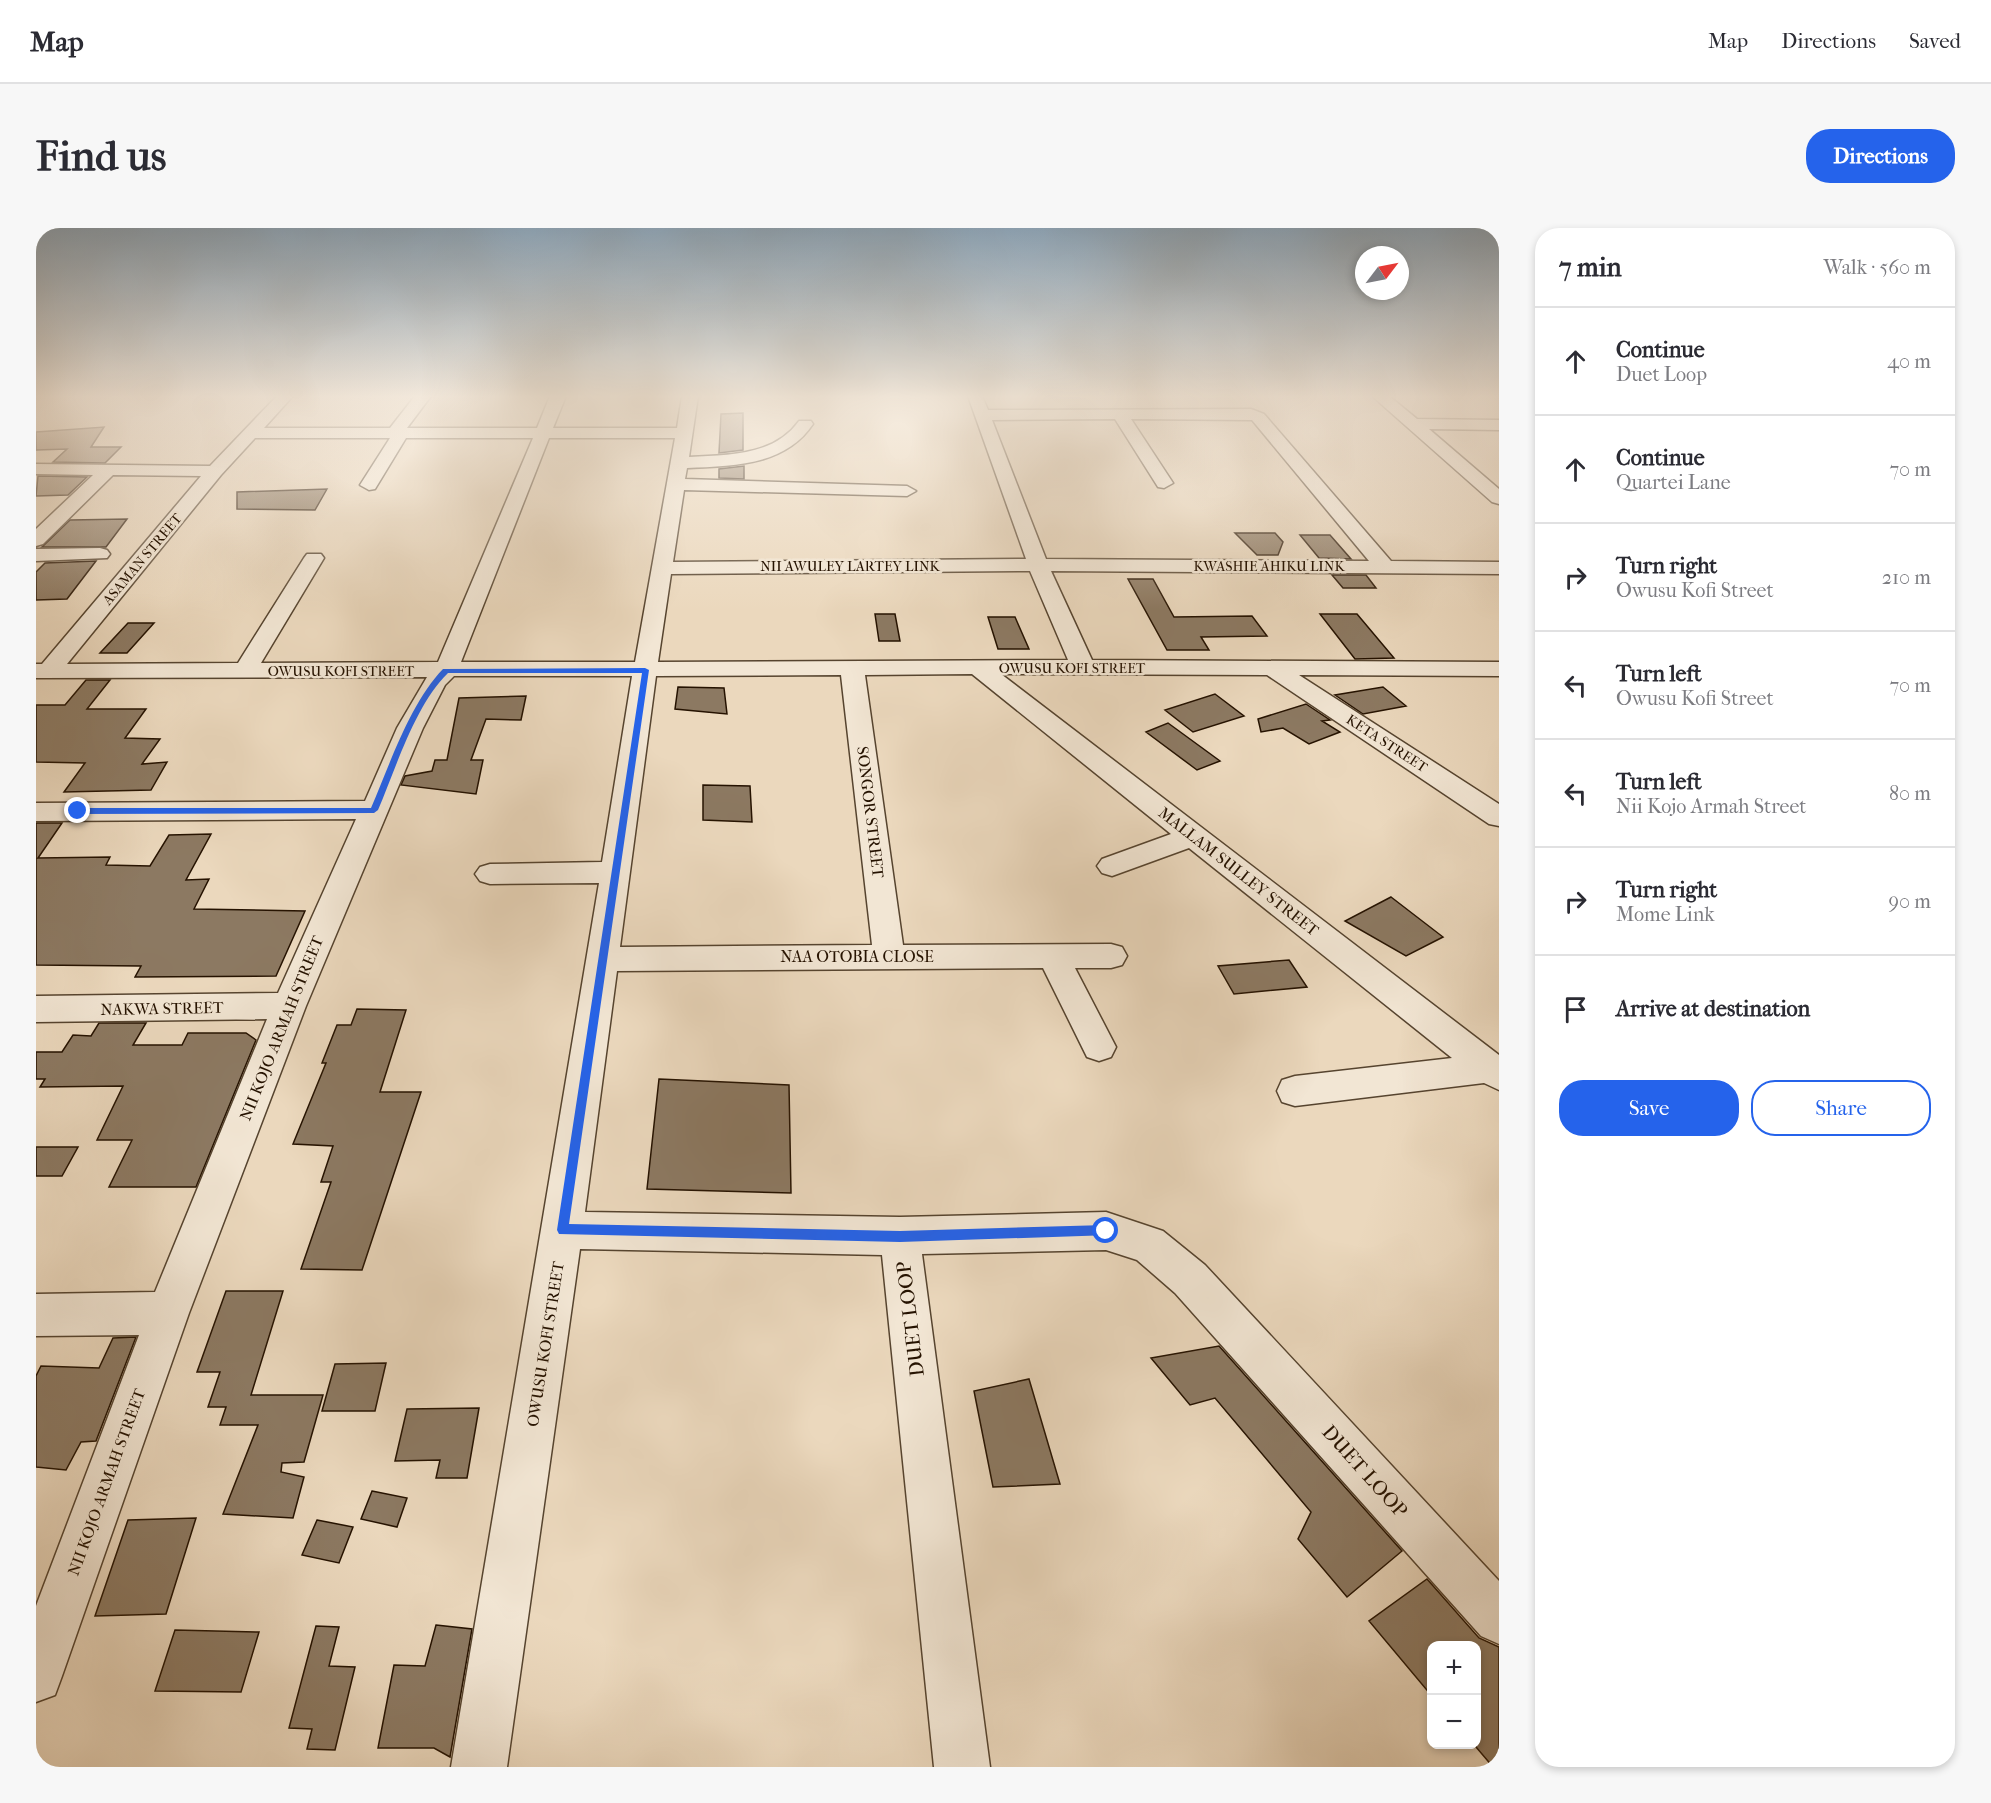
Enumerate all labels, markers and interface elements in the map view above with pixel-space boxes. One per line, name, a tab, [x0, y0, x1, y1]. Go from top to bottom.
text: Map	[30, 25, 84, 58]
text: Map	[1708, 29, 1748, 53]
text: Directions	[1781, 29, 1876, 53]
text: Saved	[1909, 29, 1961, 53]
button: Directions	[1806, 129, 1955, 183]
text: Find us	[36, 132, 166, 181]
north arrow	[1355, 246, 1409, 300]
text: 7 min	[1559, 252, 1622, 283]
text: Walk · 560 m	[1824, 256, 1931, 279]
text: Continue	[1616, 337, 1705, 363]
icon: ahead	[1559, 345, 1592, 378]
text: 40 m	[1887, 350, 1931, 373]
text: Duet Loop	[1616, 363, 1707, 386]
text: Continue	[1616, 445, 1705, 471]
icon: ahead	[1559, 453, 1592, 486]
text: 70 m	[1889, 458, 1931, 481]
text: Quartei Lane	[1616, 471, 1731, 494]
street label: ASAMAN STREET	[99, 510, 186, 609]
text: Turn right	[1616, 553, 1717, 579]
street label: NII AWULEY LARTEY LINK	[760, 558, 941, 575]
street label: KWASHIE AHIKU LINK	[1193, 558, 1345, 575]
icon: right	[1559, 561, 1592, 594]
text: 210 m	[1882, 566, 1931, 589]
text: Owusu Kofi Street	[1616, 579, 1774, 602]
street label: OWUSU KOFI STREET	[999, 660, 1146, 677]
text: Turn left	[1616, 661, 1702, 687]
street label: OWUSU KOFI STREET	[268, 663, 415, 680]
icon: left	[1559, 669, 1592, 702]
text: 70 m	[1889, 674, 1931, 697]
text: Owusu Kofi Street	[1616, 687, 1774, 710]
street label: KETA STREET	[1343, 711, 1431, 776]
street label: SONGOR STREET	[853, 745, 888, 879]
text: Turn left	[1616, 769, 1702, 795]
icon: left	[1559, 777, 1592, 810]
text: 80 m	[1889, 782, 1931, 805]
text: Nii Kojo Armah Street	[1616, 795, 1806, 818]
route end	[64, 797, 90, 823]
street label: MALLAM SULLEY STREET	[1155, 803, 1323, 940]
text: Turn right	[1616, 877, 1717, 903]
icon: right	[1559, 885, 1592, 918]
text: 90 m	[1889, 890, 1931, 913]
text: Mome Link	[1616, 903, 1715, 926]
street label: NII KOJO ARMAH STREET	[236, 933, 327, 1123]
street label: NAA OTOBIA CLOSE	[780, 947, 934, 966]
icon: arrive	[1559, 993, 1592, 1026]
text: Arrive at destination	[1616, 996, 1810, 1022]
street label: NAKWA STREET	[100, 998, 224, 1019]
button: Save	[1559, 1080, 1739, 1136]
button: Share	[1751, 1080, 1931, 1136]
route start	[1092, 1217, 1118, 1243]
street label: OWUSU KOFI STREET	[523, 1260, 568, 1428]
street label: DUET LOOP	[892, 1260, 929, 1378]
street label: NII KOJO ARMAH STREET	[64, 1386, 149, 1578]
street label: DUET LOOP	[1317, 1420, 1412, 1522]
map controls	[1427, 1641, 1481, 1749]
button: +	[1427, 1641, 1481, 1695]
button: −	[1427, 1695, 1481, 1749]

